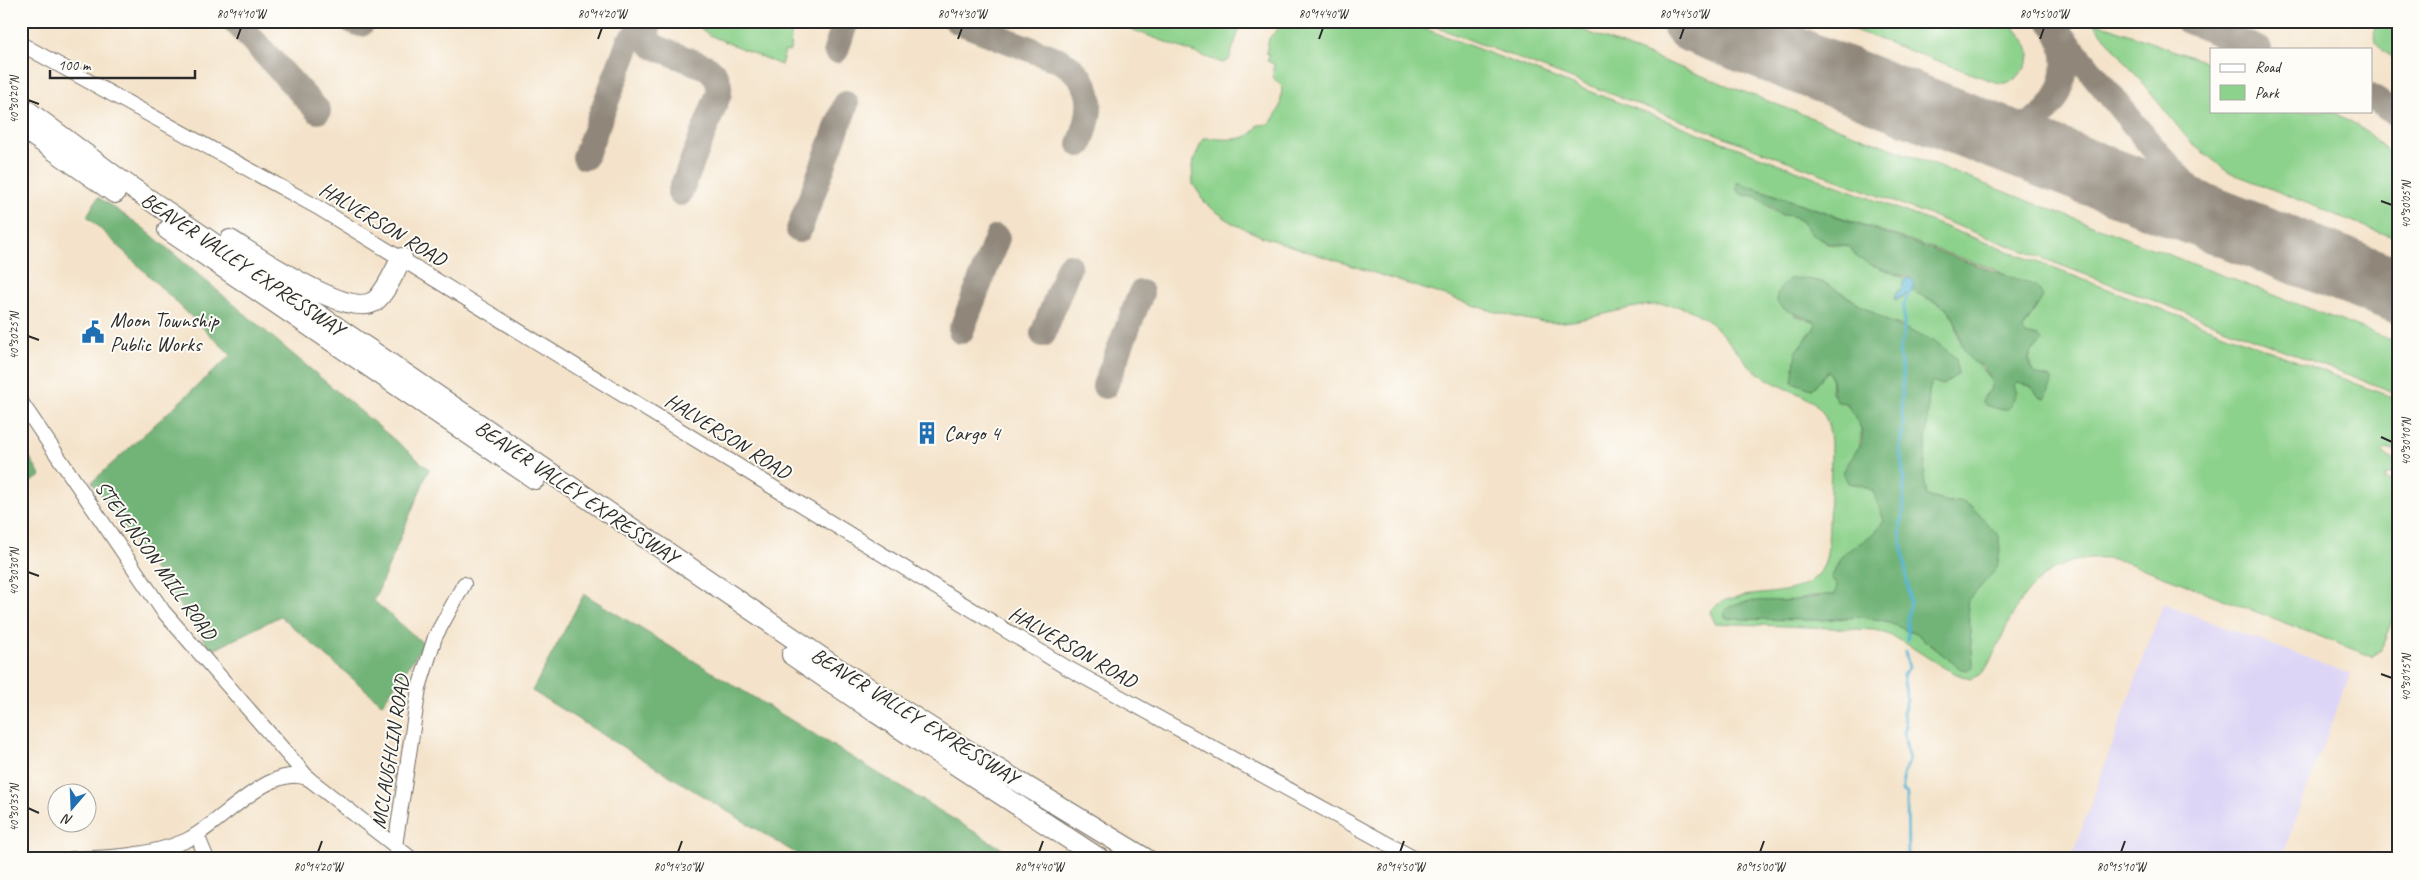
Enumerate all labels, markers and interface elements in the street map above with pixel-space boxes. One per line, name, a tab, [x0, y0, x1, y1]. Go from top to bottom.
text: 80°14'10"W	[217, 6, 268, 22]
text: 80°14'20"W	[578, 6, 629, 22]
text: 80°14'30"W	[938, 6, 989, 22]
text: 80°14'40"W	[1299, 6, 1350, 22]
text: 80°14'50"W	[1660, 6, 1711, 22]
text: 80°15'00"W	[2020, 6, 2071, 22]
scale bar	[50, 48, 195, 80]
legend	[2210, 48, 2372, 112]
text: 100 m	[58, 56, 92, 75]
text: Road	[2255, 58, 2282, 77]
text: 40°30'20"N	[6, 75, 22, 124]
text: Park	[2255, 84, 2280, 103]
street label: HALVERSON ROAD	[315, 176, 453, 273]
text: 40°30'05"N	[2398, 180, 2414, 229]
street label: BEAVER VALLEY EXPRESSWAY	[136, 186, 352, 344]
place label: Moon Township Public Works	[110, 307, 221, 357]
text: 40°30'25"N	[6, 311, 22, 360]
public building icon: Moon Township Public Works	[80, 319, 106, 345]
street label: HALVERSON ROAD	[660, 387, 797, 486]
street label: BEAVER VALLEY EXPRESSWAY	[470, 414, 686, 572]
text: 40°30'10"N	[2398, 417, 2414, 466]
building icon: Cargo 4	[914, 420, 940, 446]
place label: Cargo 4	[944, 420, 1003, 446]
street label: STEVENSON MILL ROAD	[89, 475, 224, 646]
text: 40°30'30"N	[6, 547, 22, 596]
street label: HALVERSON ROAD	[1004, 600, 1143, 695]
street label: BEAVER VALLEY EXPRESSWAY	[807, 642, 1026, 792]
text: 40°30'15"N	[2398, 653, 2414, 702]
street label: MCLAUGHLIN ROAD	[365, 672, 415, 831]
north arrow	[48, 782, 98, 832]
text: 40°30'35"N	[6, 783, 22, 832]
text: N	[59, 810, 75, 829]
text: 80°14'20"W	[294, 859, 345, 875]
text: 80°14'30"W	[654, 859, 705, 875]
text: 80°14'40"W	[1015, 859, 1066, 875]
text: 80°14'50"W	[1376, 859, 1427, 875]
text: 80°15'00"W	[1736, 859, 1787, 875]
text: 80°15'10"W	[2097, 859, 2148, 875]

